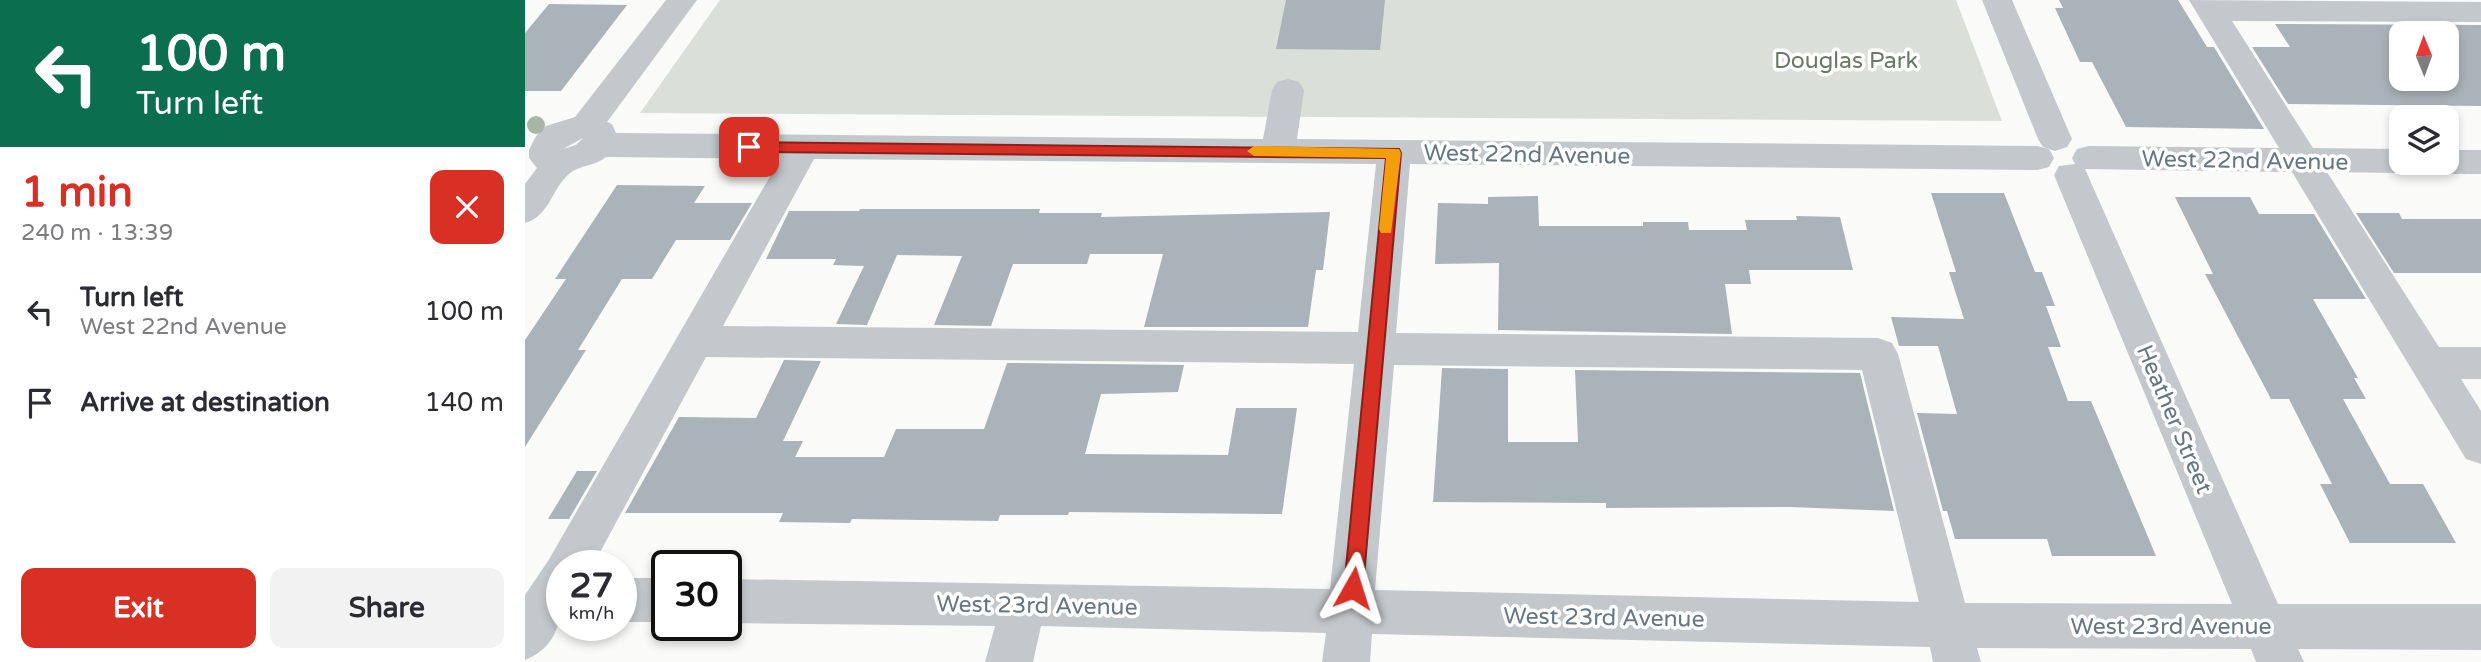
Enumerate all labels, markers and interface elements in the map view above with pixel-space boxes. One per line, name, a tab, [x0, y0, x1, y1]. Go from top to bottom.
north arrow	[2389, 21, 2459, 91]
map controls	[2389, 21, 2459, 175]
text: 100 m	[136, 25, 286, 84]
icon: left	[21, 28, 112, 119]
park label: Douglas Park	[1774, 47, 1918, 75]
text: Turn left	[136, 85, 263, 123]
button: layers	[2389, 105, 2459, 175]
pin	[719, 117, 779, 177]
icon: arrive	[730, 128, 768, 166]
street label: West 22nd Avenue	[1423, 139, 1631, 171]
street label: West 22nd Avenue	[2141, 145, 2349, 177]
text: 1 min	[21, 167, 133, 218]
button: close	[430, 170, 504, 244]
text: 240 m · 13:39	[21, 219, 173, 247]
text: Turn left	[80, 282, 183, 313]
icon: left	[21, 293, 59, 331]
text: 100 m	[424, 296, 504, 327]
text: West 22nd Avenue	[80, 313, 287, 341]
street label: Heather Street	[2130, 341, 2218, 498]
icon: arrive	[21, 384, 59, 422]
text: Arrive at destination	[80, 387, 330, 418]
text: 140 m	[424, 387, 504, 418]
speed limit sign: 30	[651, 550, 742, 641]
position arrow	[1316, 551, 1390, 625]
text: 27	[570, 565, 613, 607]
button: Exit	[21, 568, 256, 648]
button: Share	[270, 568, 504, 648]
street label: West 23rd Avenue	[936, 590, 1138, 622]
text: km/h	[569, 602, 614, 624]
street label: West 23rd Avenue	[1503, 602, 1705, 634]
street label: West 23rd Avenue	[2070, 613, 2272, 641]

